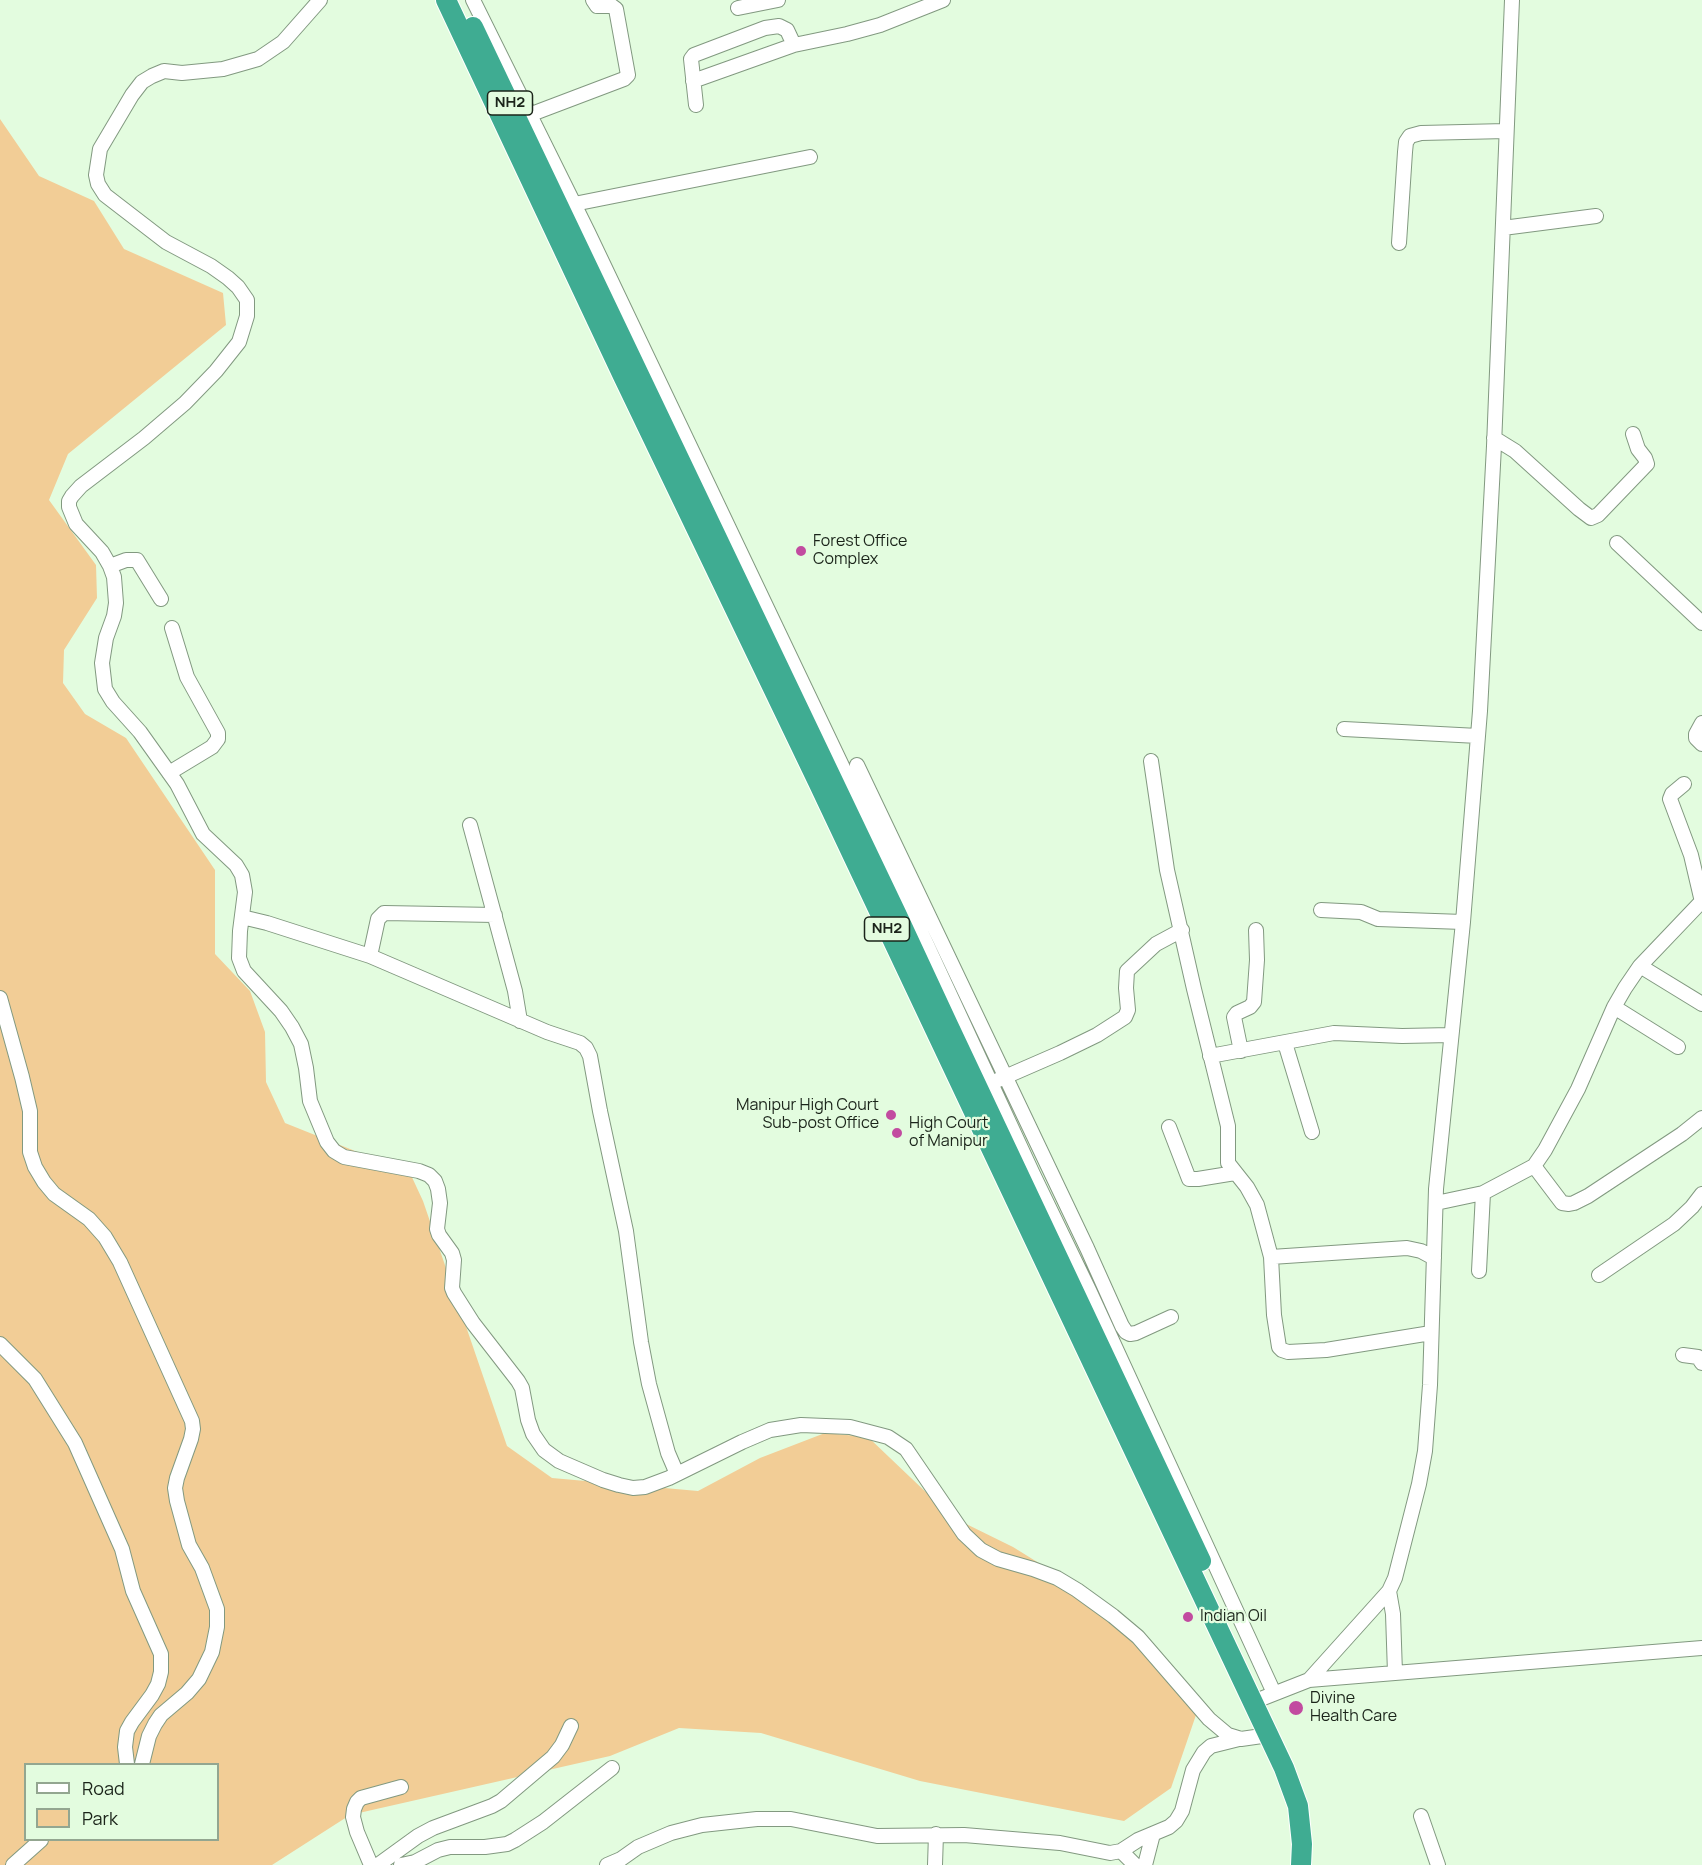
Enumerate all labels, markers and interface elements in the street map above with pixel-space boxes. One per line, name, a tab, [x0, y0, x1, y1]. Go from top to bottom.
road number: NH2	[488, 91, 532, 115]
place label: Forest Office Complex	[813, 532, 907, 570]
marker: Forest Office Complex	[794, 544, 808, 558]
road number: NH2	[864, 917, 910, 941]
place label: Manipur High Court Sub-post Office	[736, 1096, 879, 1134]
marker: Manipur High Court Sub-post Office	[884, 1108, 898, 1122]
place label: High Court of Manipur	[909, 1114, 988, 1152]
marker: High Court of Manipur	[890, 1126, 904, 1140]
place label: Indian Oil	[1200, 1607, 1267, 1627]
marker: Indian Oil	[1181, 1610, 1195, 1624]
place label: Divine Health Care	[1310, 1689, 1397, 1727]
marker: Divine Health Care	[1287, 1699, 1305, 1717]
legend	[24, 1763, 219, 1841]
text: Road	[82, 1776, 125, 1800]
text: Park	[82, 1806, 118, 1830]

